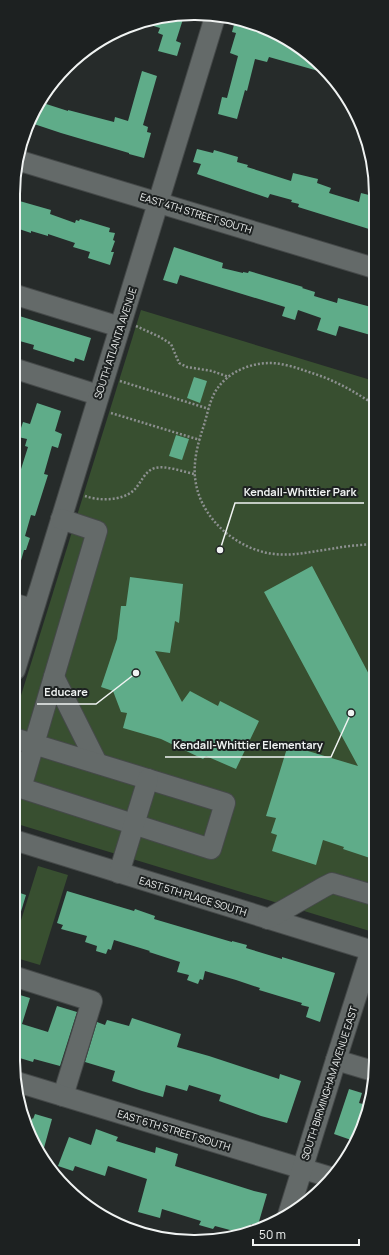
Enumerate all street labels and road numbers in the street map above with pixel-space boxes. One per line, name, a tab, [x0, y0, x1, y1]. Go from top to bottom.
street label: EAST 4TH STREET SOUTH	[138, 189, 254, 237]
street label: SOUTH ATLANTA AVENUE	[90, 285, 140, 400]
street label: EAST 5TH PLACE SOUTH	[138, 873, 249, 919]
street label: SOUTH BIRMINGHAM AVENUE EAST	[297, 1004, 361, 1162]
street label: EAST 6TH STREET SOUTH	[116, 1106, 232, 1154]

